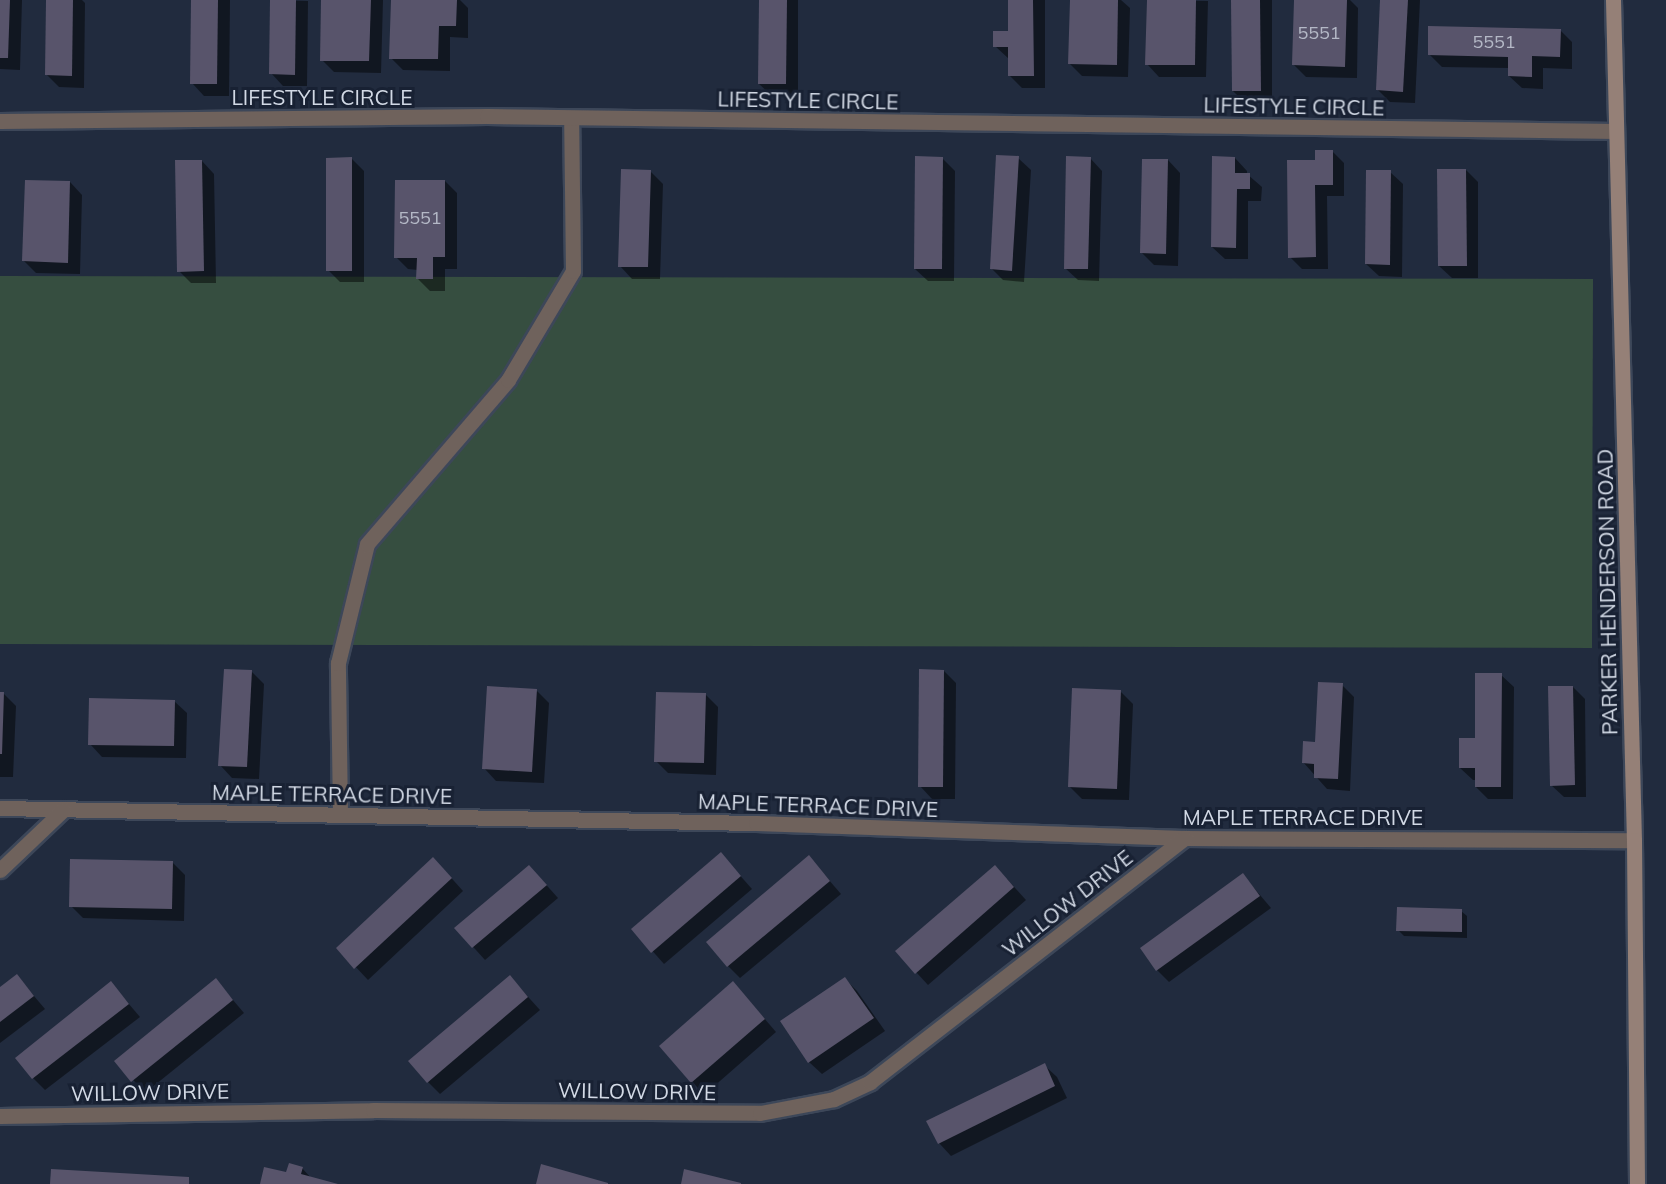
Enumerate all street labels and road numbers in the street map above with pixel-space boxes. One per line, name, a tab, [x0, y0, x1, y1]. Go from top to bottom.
street label: LIFESTYLE CIRCLE	[231, 84, 413, 110]
street label: LIFESTYLE CIRCLE	[717, 86, 899, 114]
street label: LIFESTYLE CIRCLE	[1203, 92, 1385, 120]
street label: PARKER HENDERSON ROAD	[1592, 449, 1622, 735]
street label: MAPLE TERRACE DRIVE	[212, 779, 452, 809]
street label: MAPLE TERRACE DRIVE	[697, 788, 939, 822]
street label: MAPLE TERRACE DRIVE	[1183, 804, 1423, 830]
street label: WILLOW DRIVE	[997, 844, 1137, 962]
street label: WILLOW DRIVE	[558, 1077, 716, 1105]
street label: WILLOW DRIVE	[71, 1078, 229, 1106]

